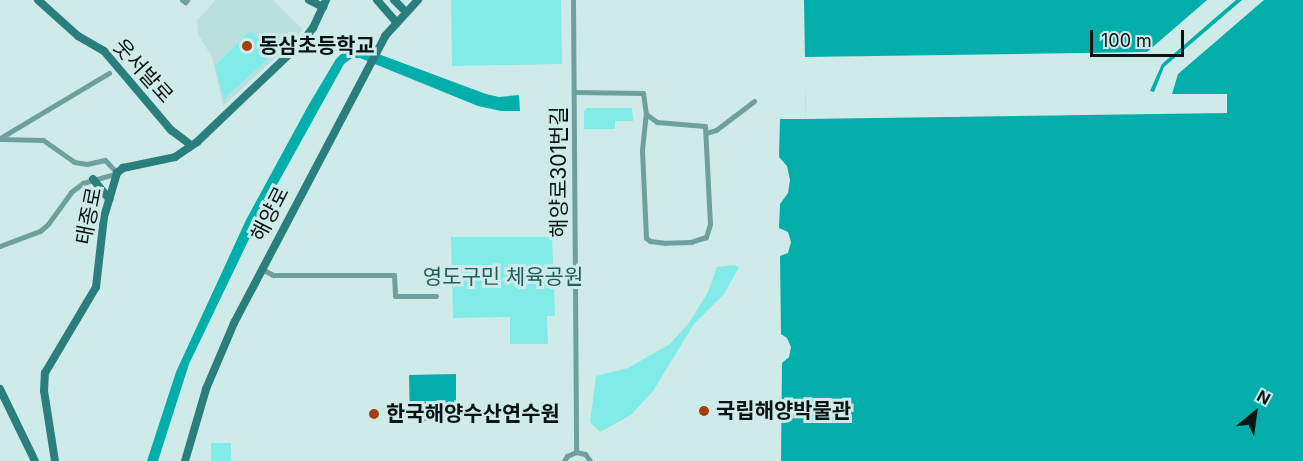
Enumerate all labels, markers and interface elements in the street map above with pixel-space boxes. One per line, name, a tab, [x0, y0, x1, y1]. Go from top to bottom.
scale bar	[1093, 18, 1188, 56]
text: 100 m	[1101, 30, 1152, 51]
place label: 동삼초등학교	[259, 33, 375, 59]
street label: 웃서발로	[108, 34, 178, 108]
marker: 동삼초등학교	[240, 39, 254, 53]
street label: 해양로301번길	[546, 106, 572, 238]
street label: 해양로	[246, 182, 294, 246]
street label: 태종로	[71, 185, 107, 247]
park label: 영도구민 체육공원	[423, 264, 583, 290]
north arrow	[1225, 383, 1285, 443]
text: N	[1254, 386, 1274, 409]
place label: 국립해양박물관	[716, 398, 851, 424]
place label: 한국해양수산연수원	[386, 401, 560, 427]
marker: 국립해양박물관	[697, 404, 711, 418]
marker: 한국해양수산연수원	[367, 407, 381, 421]

